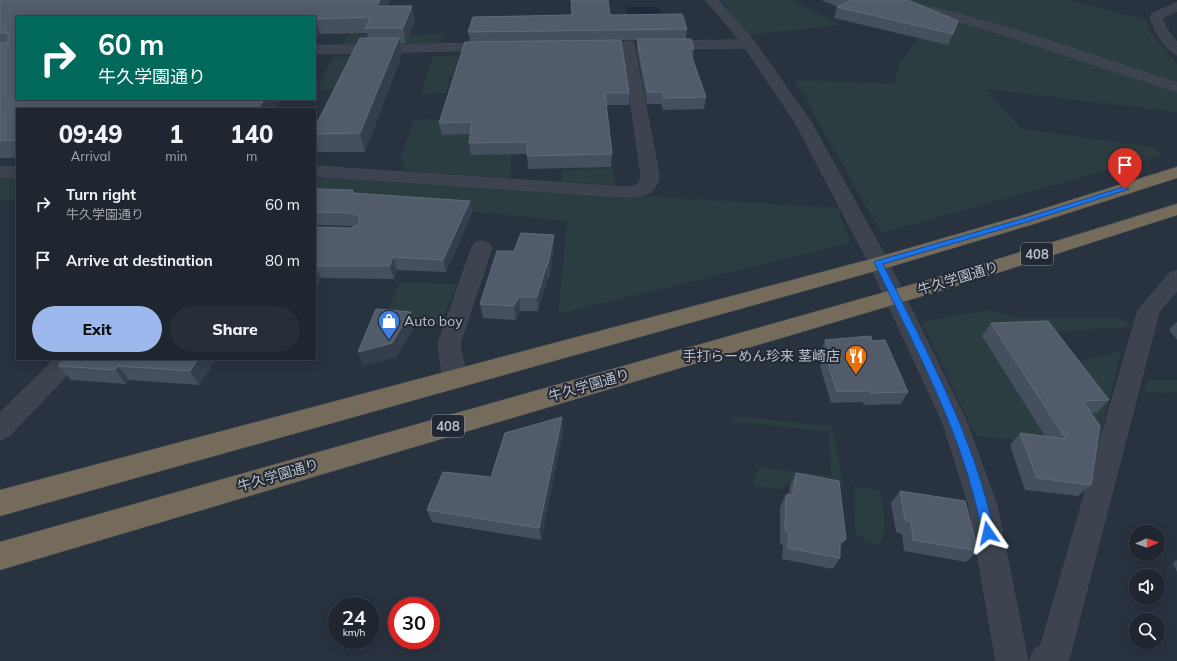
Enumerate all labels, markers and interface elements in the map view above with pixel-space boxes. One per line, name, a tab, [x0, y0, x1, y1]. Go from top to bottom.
text: 60 m	[98, 27, 164, 62]
icon: right	[32, 32, 84, 84]
text: 牛久学園通り	[98, 65, 206, 88]
text: 09:49	[59, 119, 123, 149]
text: 1	[169, 119, 184, 149]
text: 140	[230, 119, 273, 149]
text: Arrival	[71, 148, 111, 164]
text: min	[165, 148, 187, 164]
text: m	[246, 148, 257, 164]
pin	[1108, 148, 1142, 189]
icon: arrive	[1114, 154, 1136, 176]
text: Turn right	[66, 185, 136, 204]
icon: right	[32, 193, 54, 215]
text: 60 m	[265, 195, 300, 214]
text: 牛久学園通り	[66, 206, 144, 222]
road number: 408	[1021, 243, 1053, 265]
icon: arrive	[32, 249, 54, 271]
text: Arrive at destination	[66, 251, 213, 270]
text: 80 m	[265, 251, 300, 270]
street label: 牛久学園通り	[915, 257, 1001, 299]
button: Exit	[32, 306, 162, 352]
button: Share	[170, 306, 300, 352]
shop icon: Auto boy	[376, 308, 402, 341]
place label: Auto boy	[404, 312, 463, 330]
restaurant icon: 手打らーめん珍来 茎崎店	[843, 343, 869, 376]
place label: 手打らーめん珍来 茎崎店	[682, 347, 840, 365]
street label: 牛久学園通り	[546, 365, 632, 405]
road number: 408	[432, 415, 464, 437]
street label: 牛久学園通り	[235, 455, 321, 495]
position arrow	[967, 512, 1009, 554]
north arrow	[1129, 525, 1165, 561]
map controls	[1129, 525, 1165, 649]
button: sound	[1129, 569, 1165, 605]
speed limit sign: 30	[388, 597, 440, 649]
text: 24	[342, 605, 366, 630]
button: search	[1129, 613, 1165, 649]
text: km/h	[343, 626, 365, 639]

